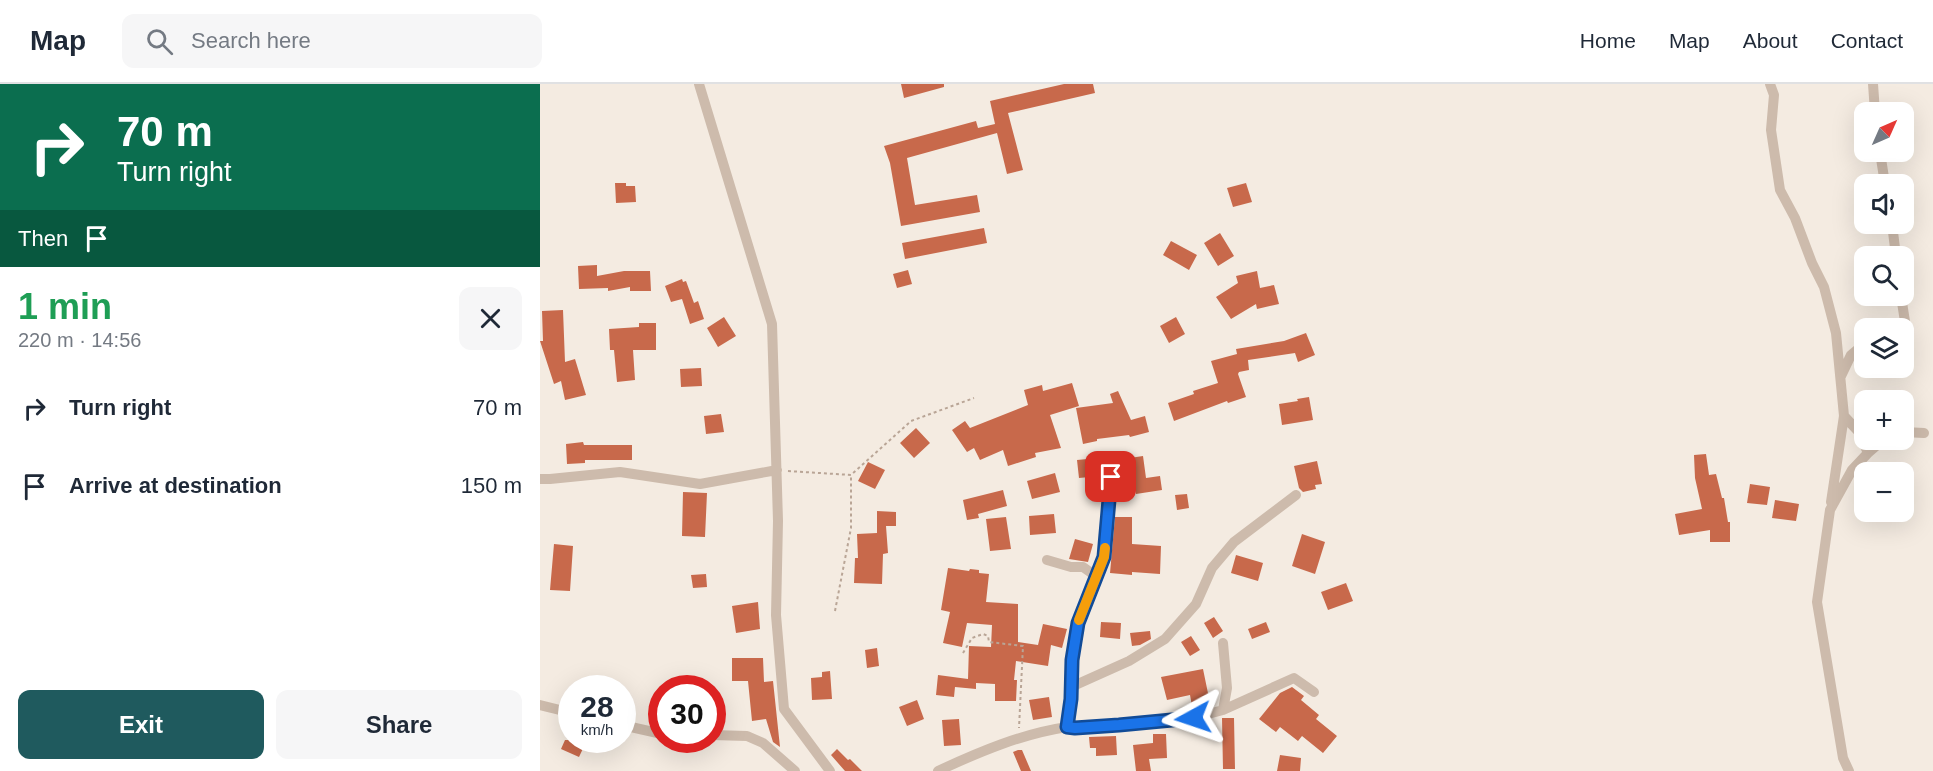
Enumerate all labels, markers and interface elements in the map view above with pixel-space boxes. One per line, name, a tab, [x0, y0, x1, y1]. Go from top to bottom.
search box	[122, 14, 542, 68]
text: Map	[30, 25, 86, 56]
icon: search	[143, 25, 176, 58]
text: Search here	[191, 28, 311, 53]
text: Home	[1580, 29, 1636, 52]
text: Map	[1669, 29, 1710, 52]
text: About	[1743, 29, 1798, 52]
text: Contact	[1831, 29, 1903, 52]
north arrow	[1854, 102, 1914, 162]
map controls	[1854, 102, 1914, 522]
icon: right	[18, 108, 96, 186]
text: 70 m	[117, 108, 213, 155]
text: Turn right	[117, 157, 232, 187]
button: sound	[1854, 174, 1914, 234]
icon: arrive	[80, 222, 113, 255]
text: Then	[18, 226, 68, 251]
button: search	[1854, 246, 1914, 306]
text: 1 min	[18, 286, 112, 327]
button: close	[459, 287, 522, 350]
button: layers	[1854, 318, 1914, 378]
text: 220 m · 14:56	[18, 329, 141, 351]
button: +	[1854, 390, 1914, 450]
icon: right	[18, 392, 51, 425]
text: Turn right	[69, 395, 171, 420]
text: 70 m	[473, 395, 522, 420]
pin	[1085, 451, 1136, 502]
icon: arrive	[1094, 460, 1127, 493]
button: −	[1854, 462, 1914, 522]
icon: arrive	[18, 470, 51, 503]
text: Arrive at destination	[69, 473, 282, 498]
text: 150 m	[461, 473, 522, 498]
speed limit sign: 30	[648, 675, 726, 753]
position arrow	[1161, 686, 1225, 750]
button: Exit	[18, 690, 264, 759]
button: Share	[276, 690, 522, 759]
text: 28	[580, 690, 614, 723]
text: km/h	[581, 721, 613, 738]

